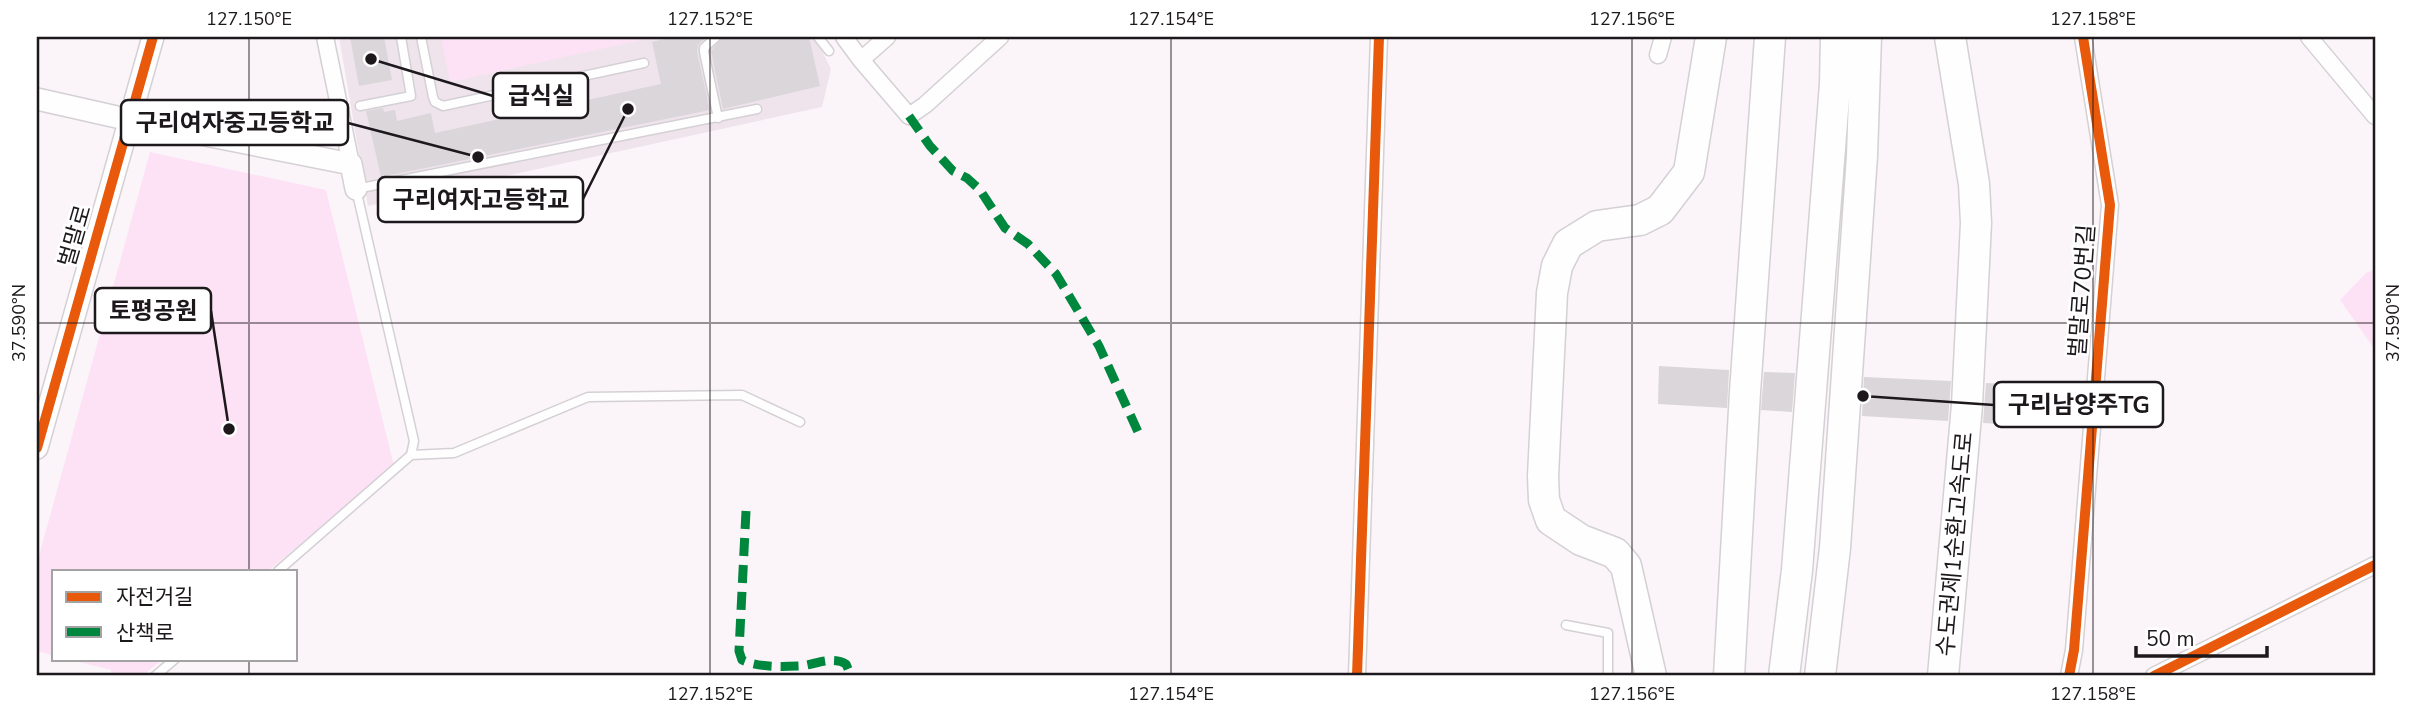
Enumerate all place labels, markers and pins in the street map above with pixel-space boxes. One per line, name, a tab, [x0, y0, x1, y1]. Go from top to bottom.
callout: 급식실	[493, 73, 588, 118]
callout: 구리여자중고등학교	[121, 100, 348, 145]
callout: 구리여자고등학교	[378, 177, 583, 222]
callout: 토평공원	[95, 288, 211, 333]
callout: 구리남양주TG	[1994, 382, 2163, 427]

